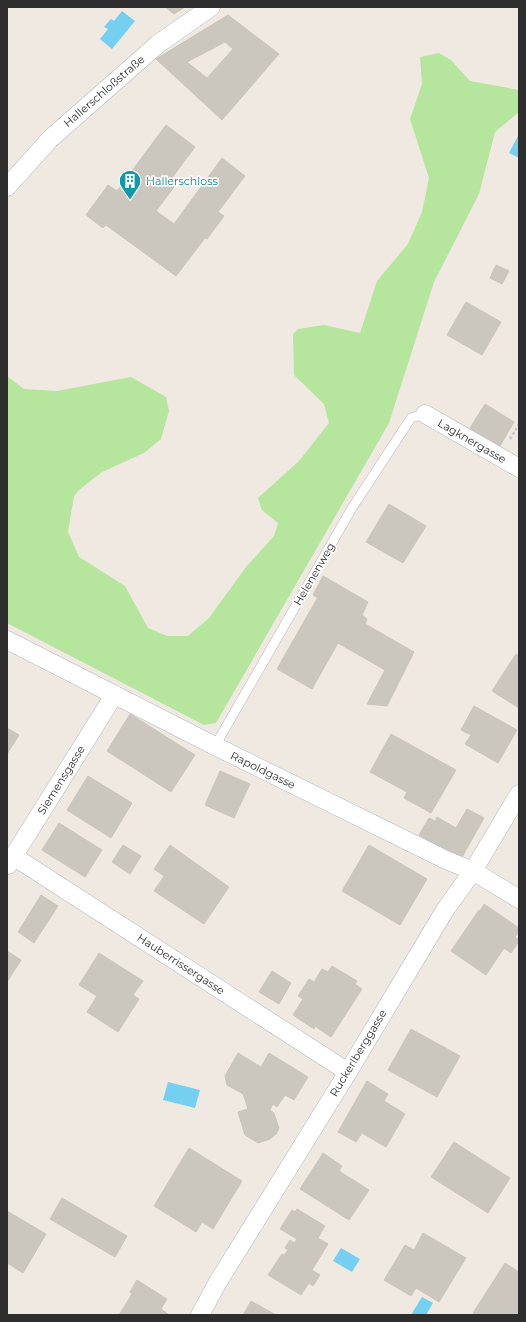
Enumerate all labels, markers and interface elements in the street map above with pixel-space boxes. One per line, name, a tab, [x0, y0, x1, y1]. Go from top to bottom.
street label: Hallerschloßstraße	[61, 52, 148, 130]
building icon: Hallerschloss	[117, 168, 143, 201]
place label: Hallerschloss	[146, 174, 219, 188]
street label: Lagknergasse	[435, 416, 509, 466]
street label: Helenenweg	[290, 540, 338, 608]
street label: Siemensgasse	[34, 743, 88, 817]
street label: Rapoldgasse	[228, 748, 298, 792]
street label: Hauberrissergasse	[135, 930, 228, 998]
street label: Ruckerlberggasse	[326, 1007, 390, 1099]

